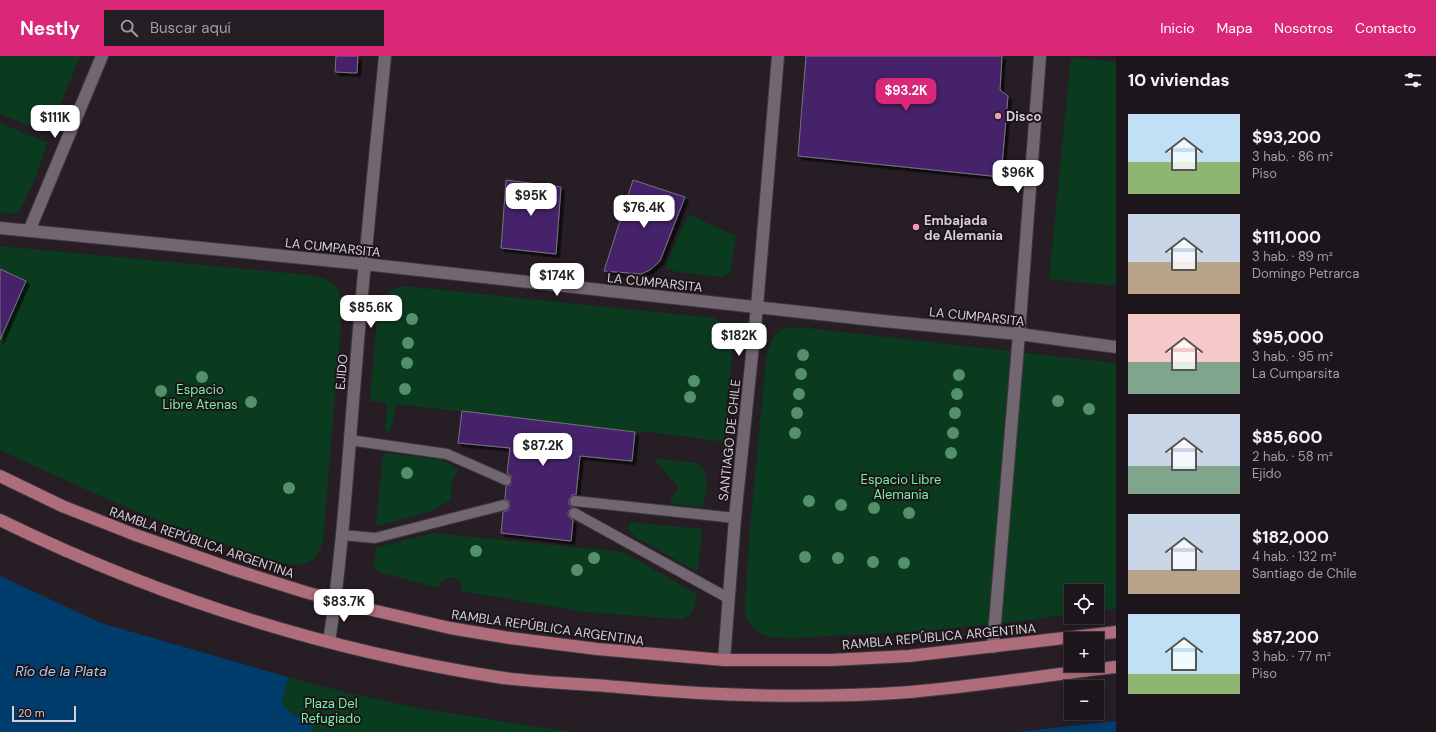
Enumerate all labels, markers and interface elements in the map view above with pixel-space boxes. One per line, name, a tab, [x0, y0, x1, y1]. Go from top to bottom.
search box	[104, 10, 384, 46]
text: Nestly	[20, 16, 80, 41]
icon: search	[118, 17, 140, 39]
text: Buscar aquí	[150, 18, 231, 38]
text: Inicio	[1160, 19, 1195, 37]
text: Mapa	[1217, 19, 1252, 37]
text: Nosotros	[1274, 19, 1333, 37]
text: Contacto	[1355, 19, 1416, 37]
text: 10 viviendas	[1128, 69, 1230, 91]
icon: filters	[1402, 69, 1424, 91]
pin: $93.2K	[873, 78, 939, 112]
text: $93.2K	[884, 82, 928, 99]
pin: $111K	[27, 105, 83, 139]
place label: Disco	[1006, 108, 1042, 125]
text: $111K	[40, 109, 70, 126]
marker: Disco	[993, 111, 1003, 121]
text: $93,200	[1252, 126, 1321, 148]
icon: home	[1160, 130, 1208, 178]
text: 3 hab. · 86 m²	[1252, 148, 1333, 165]
pin: $96K	[994, 160, 1042, 194]
text: $96K	[1002, 164, 1034, 181]
text: Piso	[1252, 165, 1277, 182]
pin: $95K	[507, 183, 555, 217]
text: $95K	[515, 187, 547, 204]
pin: $76.4K	[611, 195, 677, 229]
text: $76.4K	[623, 199, 665, 216]
place label: Embajada de Alemania	[924, 212, 1003, 244]
marker: Embajada de Alemania	[911, 222, 921, 232]
text: $111,000	[1252, 226, 1321, 248]
icon: home	[1160, 230, 1208, 278]
street label: LA CUMPARSITA	[284, 234, 382, 261]
text: 3 hab. · 89 m²	[1252, 248, 1333, 265]
pin: $174K	[529, 263, 585, 297]
text: Domingo Petrarca	[1252, 265, 1359, 282]
text: $174K	[539, 267, 575, 284]
street label: LA CUMPARSITA	[606, 269, 704, 296]
pin: $85.6K	[338, 295, 404, 329]
text: $85.6K	[349, 299, 393, 316]
street label: LA CUMPARSITA	[928, 303, 1026, 330]
pin: $182K	[711, 323, 767, 357]
text: $95,000	[1252, 326, 1324, 348]
text: $182K	[721, 327, 757, 344]
icon: home	[1160, 330, 1208, 378]
text: 3 hab. · 95 m²	[1252, 348, 1333, 365]
street label: EJIDO	[331, 353, 352, 391]
text: La Cumparsita	[1252, 365, 1340, 382]
street label: SANTIAGO DE CHILE	[715, 378, 744, 502]
park label: Espacio Libre Atenas	[163, 381, 237, 413]
text: $85,600	[1252, 426, 1323, 448]
icon: home	[1160, 430, 1208, 478]
pin: $87.2K	[510, 433, 576, 467]
text: $87.2K	[522, 437, 564, 454]
text: 2 hab. · 58 m²	[1252, 448, 1333, 465]
text: Ejido	[1252, 465, 1281, 482]
park label: Espacio Libre Alemania	[861, 471, 941, 503]
street label: RAMBLA REPÚBLICA ARGENTINA	[107, 502, 297, 582]
text: $182,000	[1252, 526, 1329, 548]
icon: home	[1160, 530, 1208, 578]
text: 4 hab. · 132 m²	[1252, 548, 1337, 565]
text: Santiago de Chile	[1252, 565, 1357, 582]
map controls	[1064, 584, 1104, 720]
button: locate	[1064, 584, 1104, 624]
pin: $83.7K	[311, 589, 377, 623]
text: $83.7K	[323, 593, 365, 610]
street label: RAMBLA REPÚBLICA ARGENTINA	[450, 605, 646, 650]
street label: RAMBLA REPÚBLICA ARGENTINA	[841, 619, 1037, 653]
text: $87,200	[1252, 626, 1319, 648]
icon: home	[1160, 630, 1208, 678]
button: +	[1064, 632, 1104, 672]
text: 3 hab. · 77 m²	[1252, 648, 1331, 665]
water label: Río de la Plata	[15, 662, 107, 680]
text: Piso	[1252, 665, 1277, 682]
button: −	[1064, 680, 1104, 720]
park label: Plaza Del Refugiado	[301, 695, 361, 727]
scale bar	[12, 704, 76, 723]
text: 20 m	[18, 706, 44, 720]

